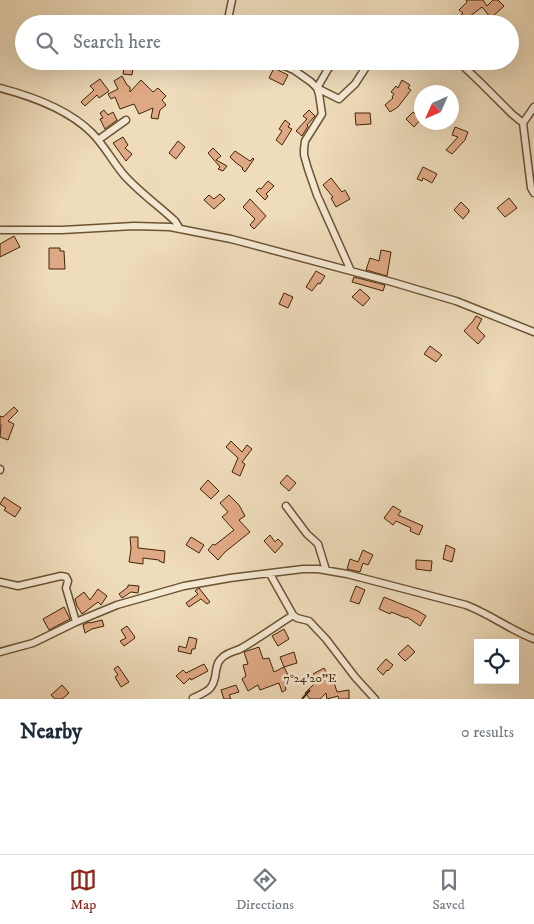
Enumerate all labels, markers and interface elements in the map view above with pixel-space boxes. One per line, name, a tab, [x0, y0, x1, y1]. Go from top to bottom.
search box	[15, 15, 519, 70]
icon: search	[33, 29, 61, 57]
text: Search here	[73, 31, 161, 54]
north arrow	[414, 85, 459, 130]
map controls	[474, 639, 519, 684]
button: locate	[474, 639, 519, 684]
text: 7°24'20"E	[284, 671, 337, 686]
text: Nearby	[20, 719, 82, 745]
text: 0 results	[461, 722, 514, 742]
tab: Map	[69, 866, 97, 914]
tab: Directions	[236, 866, 294, 914]
tab: Saved	[433, 866, 465, 914]

